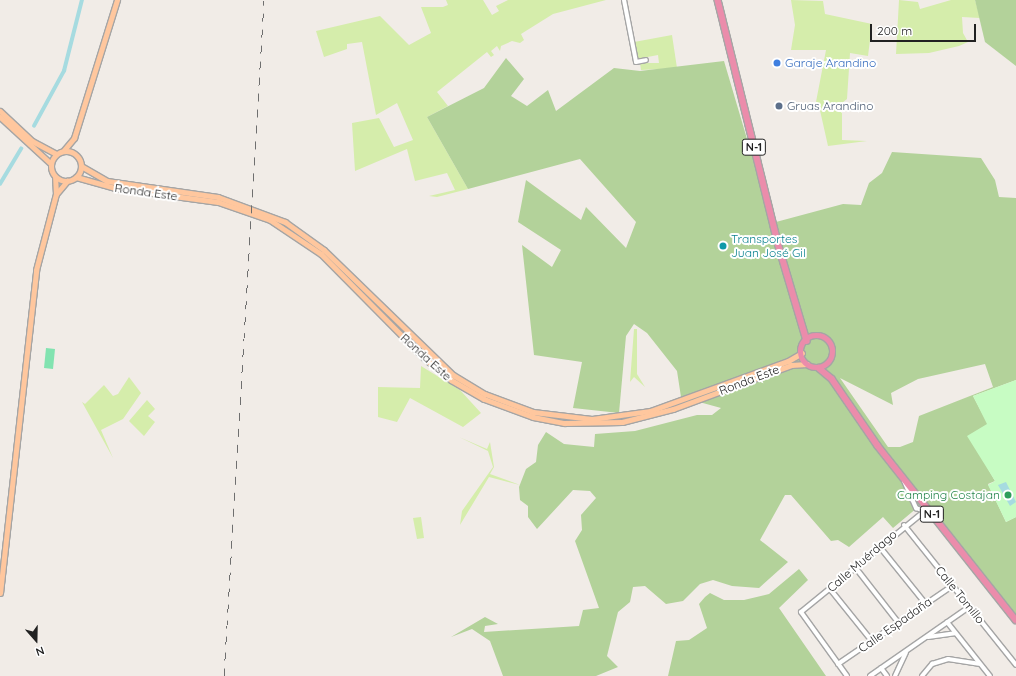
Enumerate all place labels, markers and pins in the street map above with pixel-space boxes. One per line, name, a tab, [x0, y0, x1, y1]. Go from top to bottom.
place label: Garaje Arandino	[785, 56, 876, 70]
marker: Garaje Arandino	[772, 58, 782, 68]
place label: Gruas Arandino	[787, 99, 873, 113]
marker: Gruas Arandino	[774, 101, 784, 111]
place label: Transportes Juan José Gil	[731, 232, 806, 260]
marker: Transportes Juan José Gil	[718, 241, 728, 251]
place label: Camping Costajan	[897, 488, 1000, 502]
marker: Camping Costajan	[1003, 490, 1013, 500]

